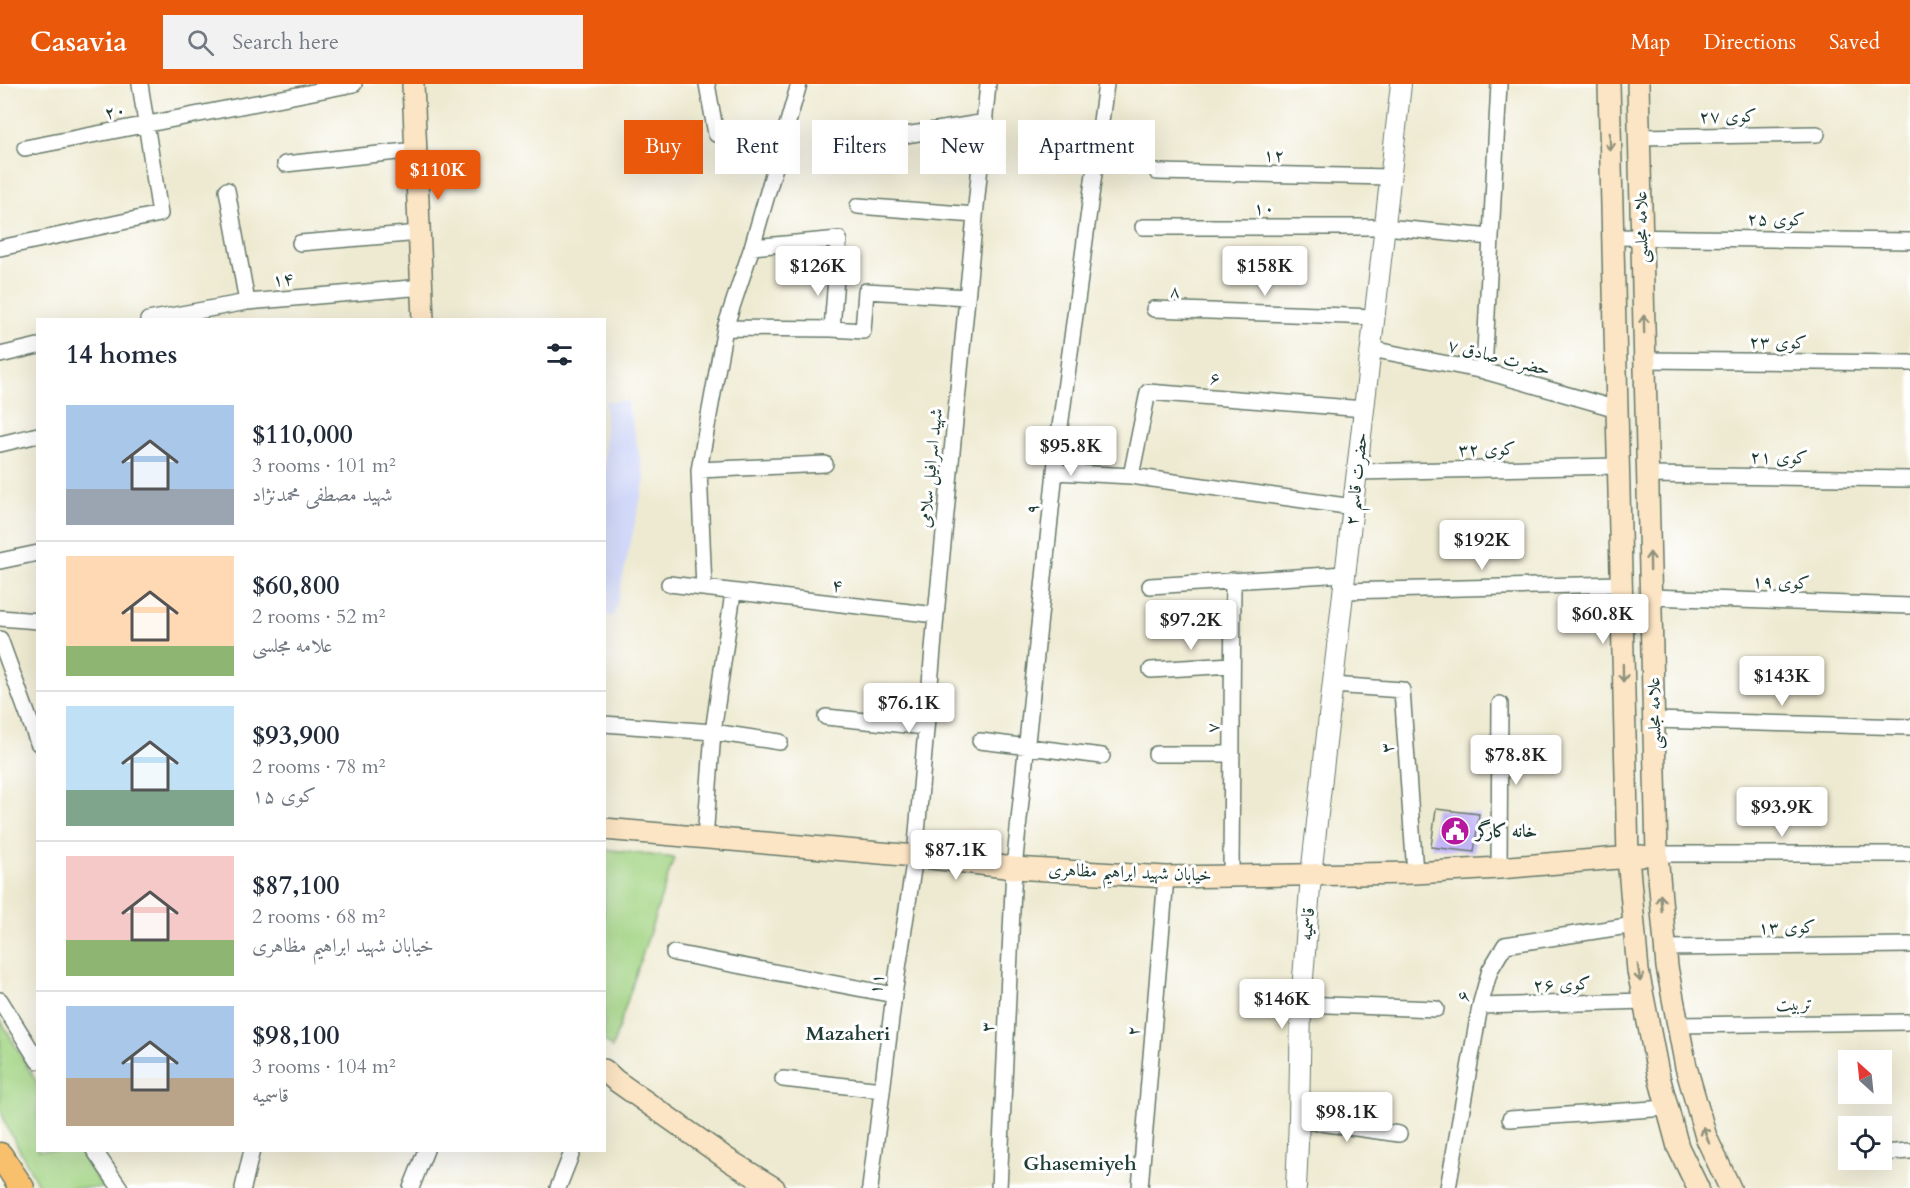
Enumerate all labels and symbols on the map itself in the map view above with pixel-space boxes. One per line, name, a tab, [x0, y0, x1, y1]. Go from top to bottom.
street label: ۲۰	[102, 97, 128, 126]
street label: کوی ۲۷	[1699, 103, 1757, 130]
one-way arrow	[1605, 132, 1616, 152]
street label: ۱۲	[1263, 143, 1285, 168]
pin: $110K	[396, 150, 480, 201]
street label: علامه مجلسی	[1628, 191, 1655, 263]
street label: ۱۰	[1253, 196, 1275, 221]
street label: کوی ۲۵	[1747, 206, 1805, 233]
pin: $126K	[776, 246, 860, 297]
pin: $158K	[1223, 246, 1307, 297]
street label: ۱۴	[271, 266, 295, 293]
street label: ۸	[1169, 279, 1181, 304]
one-way arrow	[1638, 315, 1650, 335]
street label: کوی ۲۳	[1749, 329, 1807, 356]
street label: ۷ حضرت صادق	[1445, 333, 1553, 382]
street label: ۶	[1209, 366, 1221, 391]
street label: شهید اسرافیل سلامی	[912, 407, 949, 529]
pin: $95.8K	[1022, 426, 1120, 477]
street label: ۲ حضرت قاسم	[1339, 431, 1379, 527]
street label: کوی ۳۲	[1458, 436, 1516, 463]
street label: کوی ۲۱	[1750, 444, 1808, 471]
street label: ۹	[1020, 503, 1045, 516]
pin: $192K	[1440, 520, 1524, 571]
one-way arrow	[1644, 552, 1656, 572]
street label: کوی ۱۹	[1752, 569, 1810, 596]
street label: ۴	[830, 573, 843, 598]
pin: $60.8K	[1554, 594, 1652, 645]
pin: $97.2K	[1142, 600, 1240, 651]
pin: $143K	[1740, 656, 1824, 707]
one-way arrow	[1618, 663, 1629, 683]
street label: علامه مجلسی	[1641, 677, 1668, 749]
pin: $76.1K	[860, 683, 958, 734]
street label: ۷	[1200, 723, 1225, 733]
pin: $78.8K	[1467, 735, 1565, 786]
street label: ۳	[1375, 742, 1400, 754]
pin: $93.9K	[1733, 787, 1831, 838]
public building icon: خانه کارگر	[1439, 815, 1471, 847]
place label: خانه کارگر	[1474, 819, 1537, 844]
pin: $87.1K	[907, 830, 1005, 881]
street label: خیابان شهید ابراهیم مظاهری	[1048, 857, 1212, 893]
one-way arrow	[1655, 893, 1666, 913]
street label: قاسمیه	[1294, 906, 1321, 942]
street label: کوی ۱۳	[1758, 914, 1816, 941]
one-way arrow	[1633, 962, 1644, 982]
street label: کوی ۲۶	[1533, 971, 1591, 998]
street label: ۱۱	[863, 972, 890, 996]
pin: $146K	[1240, 979, 1324, 1030]
street label: ۶	[1450, 988, 1477, 1004]
street label: تربیت	[1775, 992, 1813, 1017]
district label: Mazaheri	[806, 1020, 891, 1047]
street label: ۳	[975, 1021, 1000, 1033]
street label: ۲	[1121, 1025, 1146, 1037]
north arrow	[1838, 1050, 1892, 1104]
pin: $98.1K	[1298, 1092, 1396, 1143]
one-way arrow	[1699, 1126, 1710, 1145]
district label: Ghasemiyeh	[1023, 1150, 1137, 1177]

